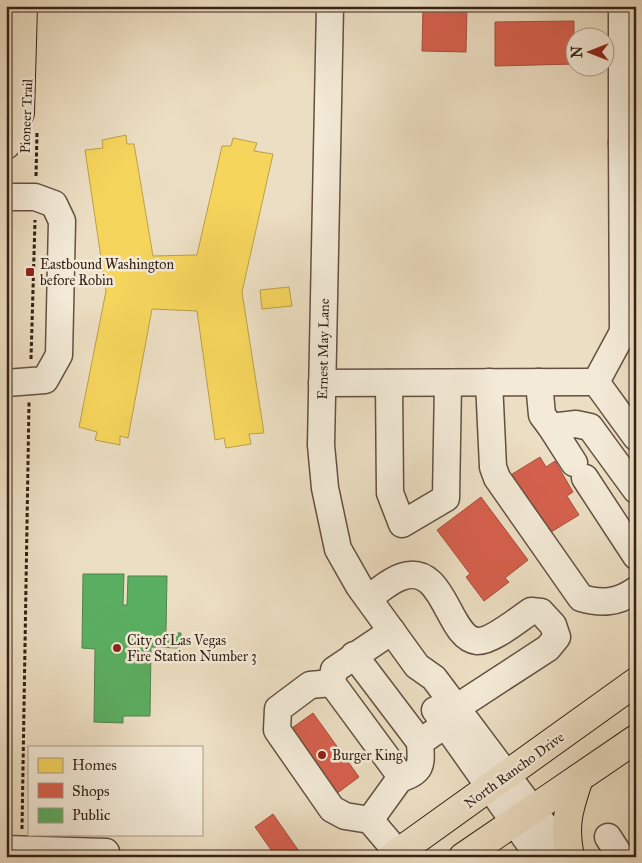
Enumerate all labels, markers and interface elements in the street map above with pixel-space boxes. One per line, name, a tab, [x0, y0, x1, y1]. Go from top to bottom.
north arrow	[564, 28, 614, 78]
text: N	[569, 46, 586, 58]
street label: Pioneer Trail	[17, 78, 36, 154]
place label: Eastbound Washington before Robin	[40, 256, 175, 289]
marker: Eastbound Washington before Robin	[24, 266, 36, 278]
street label: Ernest May Lane	[314, 298, 333, 400]
place label: City of Las Vegas Fire Station Number 3	[127, 632, 257, 665]
marker: City of Las Vegas Fire Station Number 3	[111, 642, 123, 654]
street label: North Rancho Drive	[461, 728, 568, 812]
legend	[28, 746, 202, 836]
place label: Burger King	[332, 747, 403, 764]
marker: Burger King	[316, 749, 328, 761]
text: Homes	[72, 756, 117, 774]
text: Shops	[72, 782, 110, 800]
text: Public	[72, 806, 110, 824]

